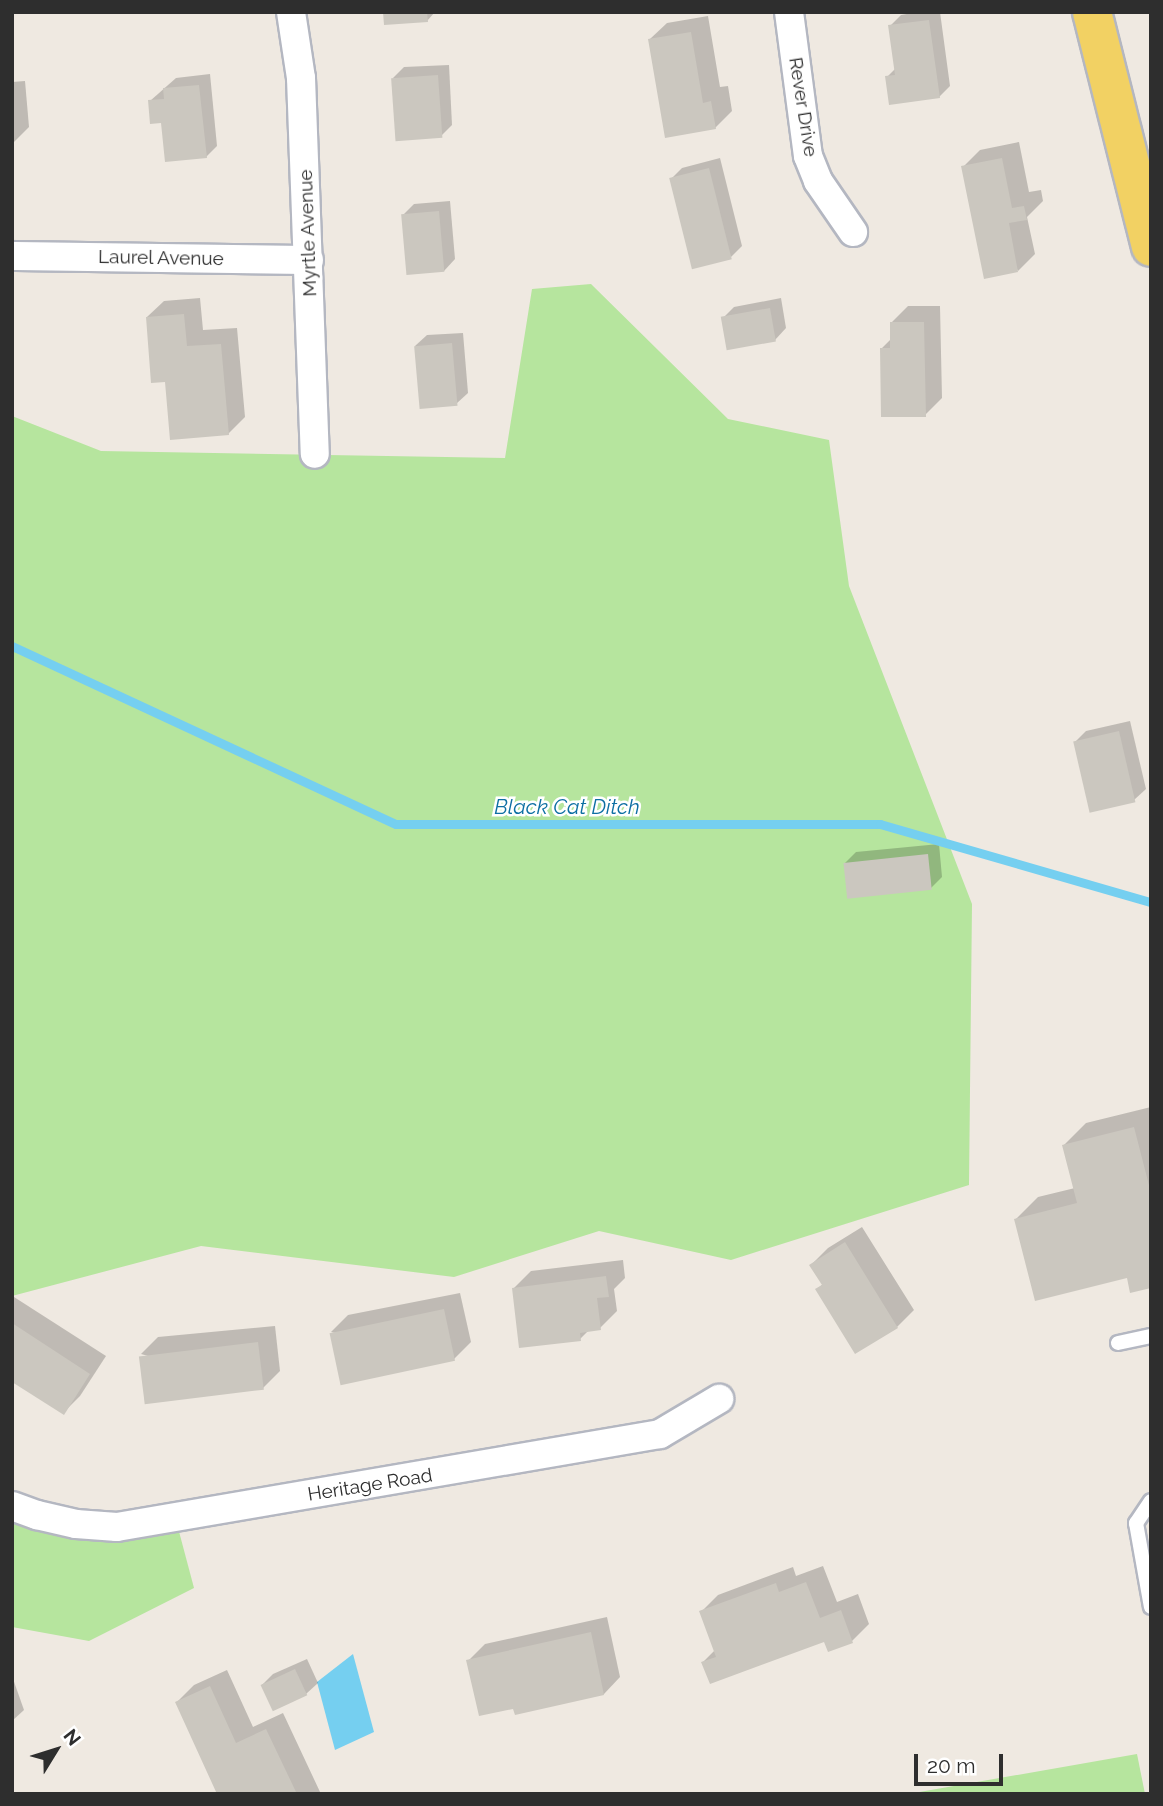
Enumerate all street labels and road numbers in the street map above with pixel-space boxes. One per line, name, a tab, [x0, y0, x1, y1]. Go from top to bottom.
street label: Rever Drive	[784, 55, 822, 159]
street label: Myrtle Avenue	[294, 169, 322, 297]
street label: Laurel Avenue	[97, 245, 225, 271]
street label: Heritage Road	[306, 1464, 434, 1506]

